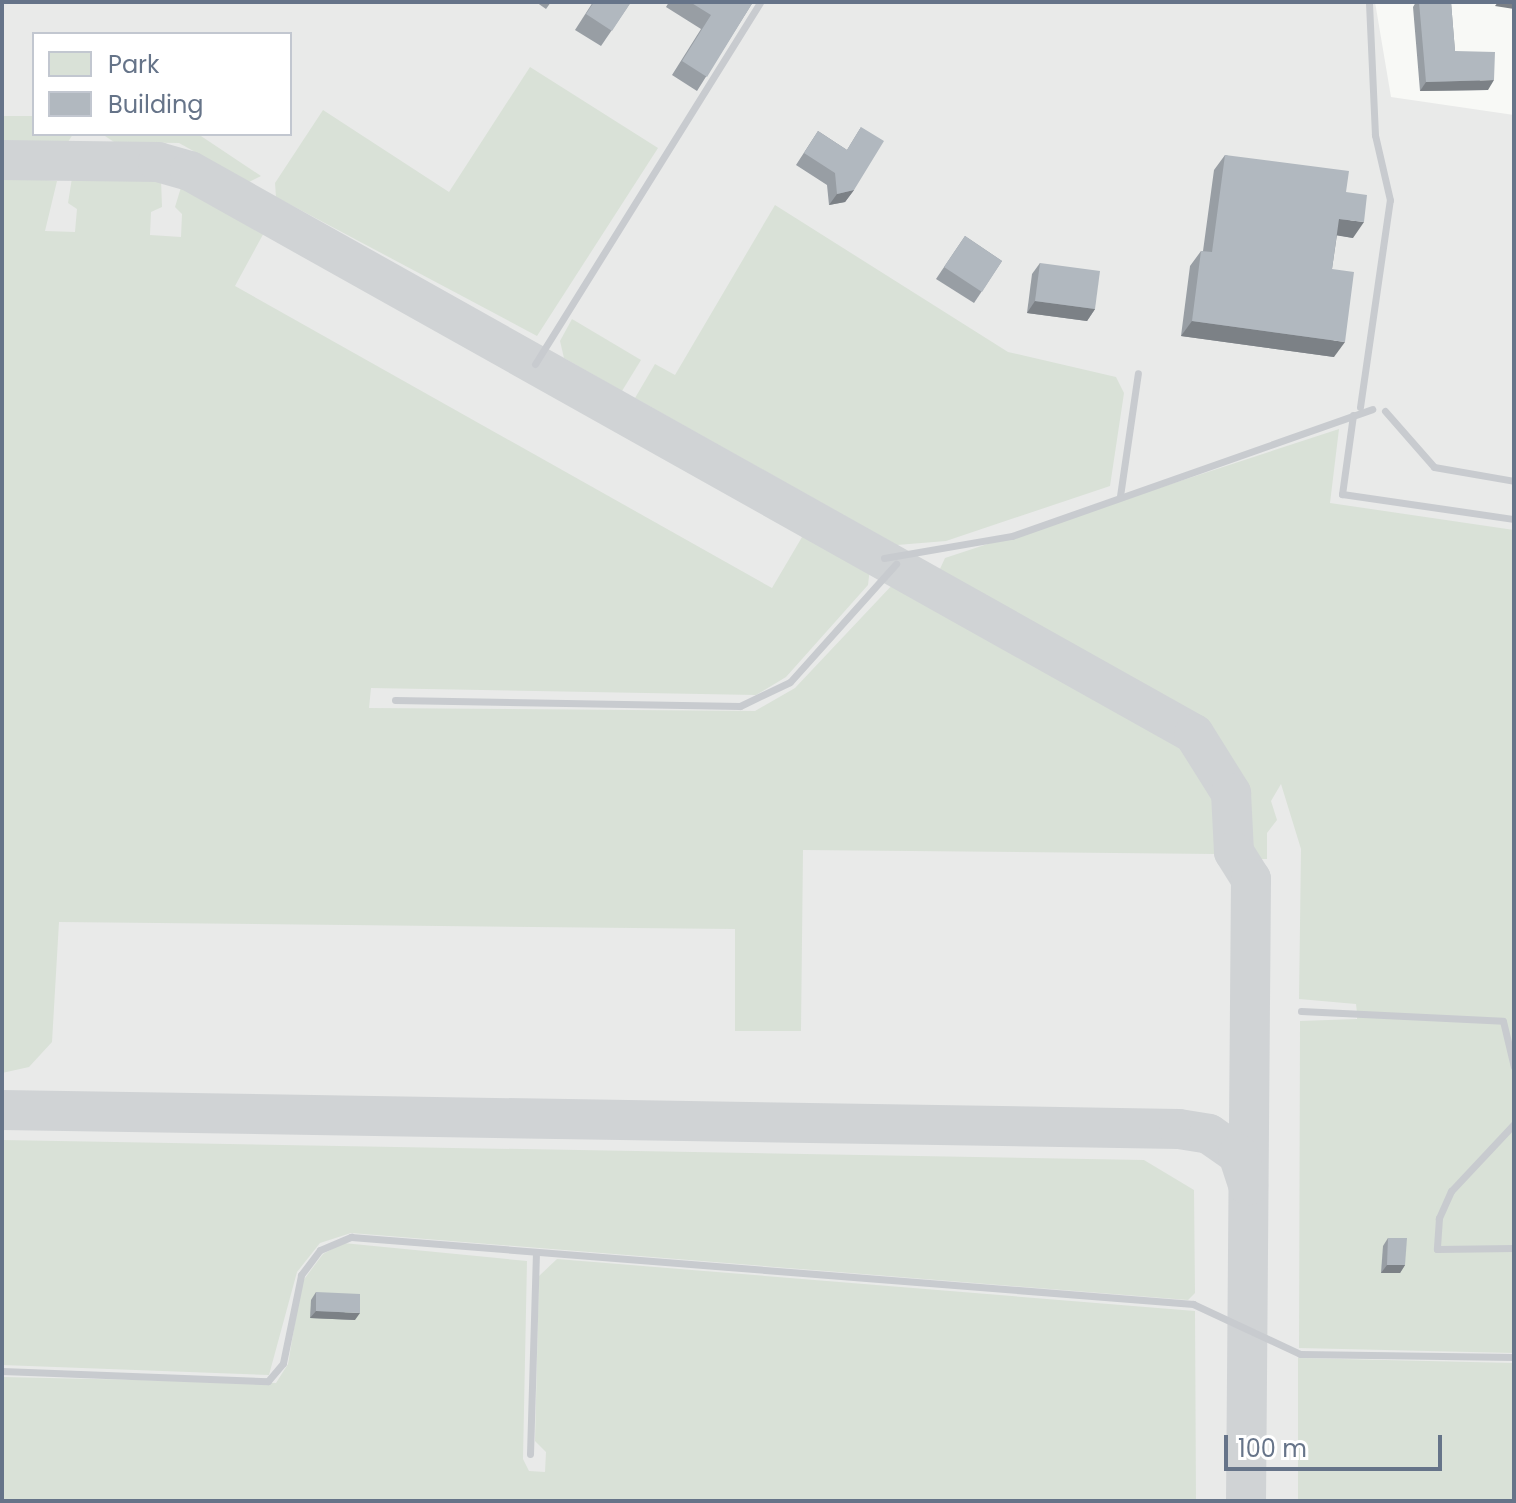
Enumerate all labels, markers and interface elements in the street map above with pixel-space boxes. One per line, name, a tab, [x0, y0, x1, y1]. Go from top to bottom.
legend	[32, 32, 292, 136]
text: Park	[108, 48, 159, 81]
text: Building	[108, 88, 204, 121]
scale bar	[1228, 1419, 1446, 1469]
text: 100 m	[1238, 1432, 1307, 1465]

